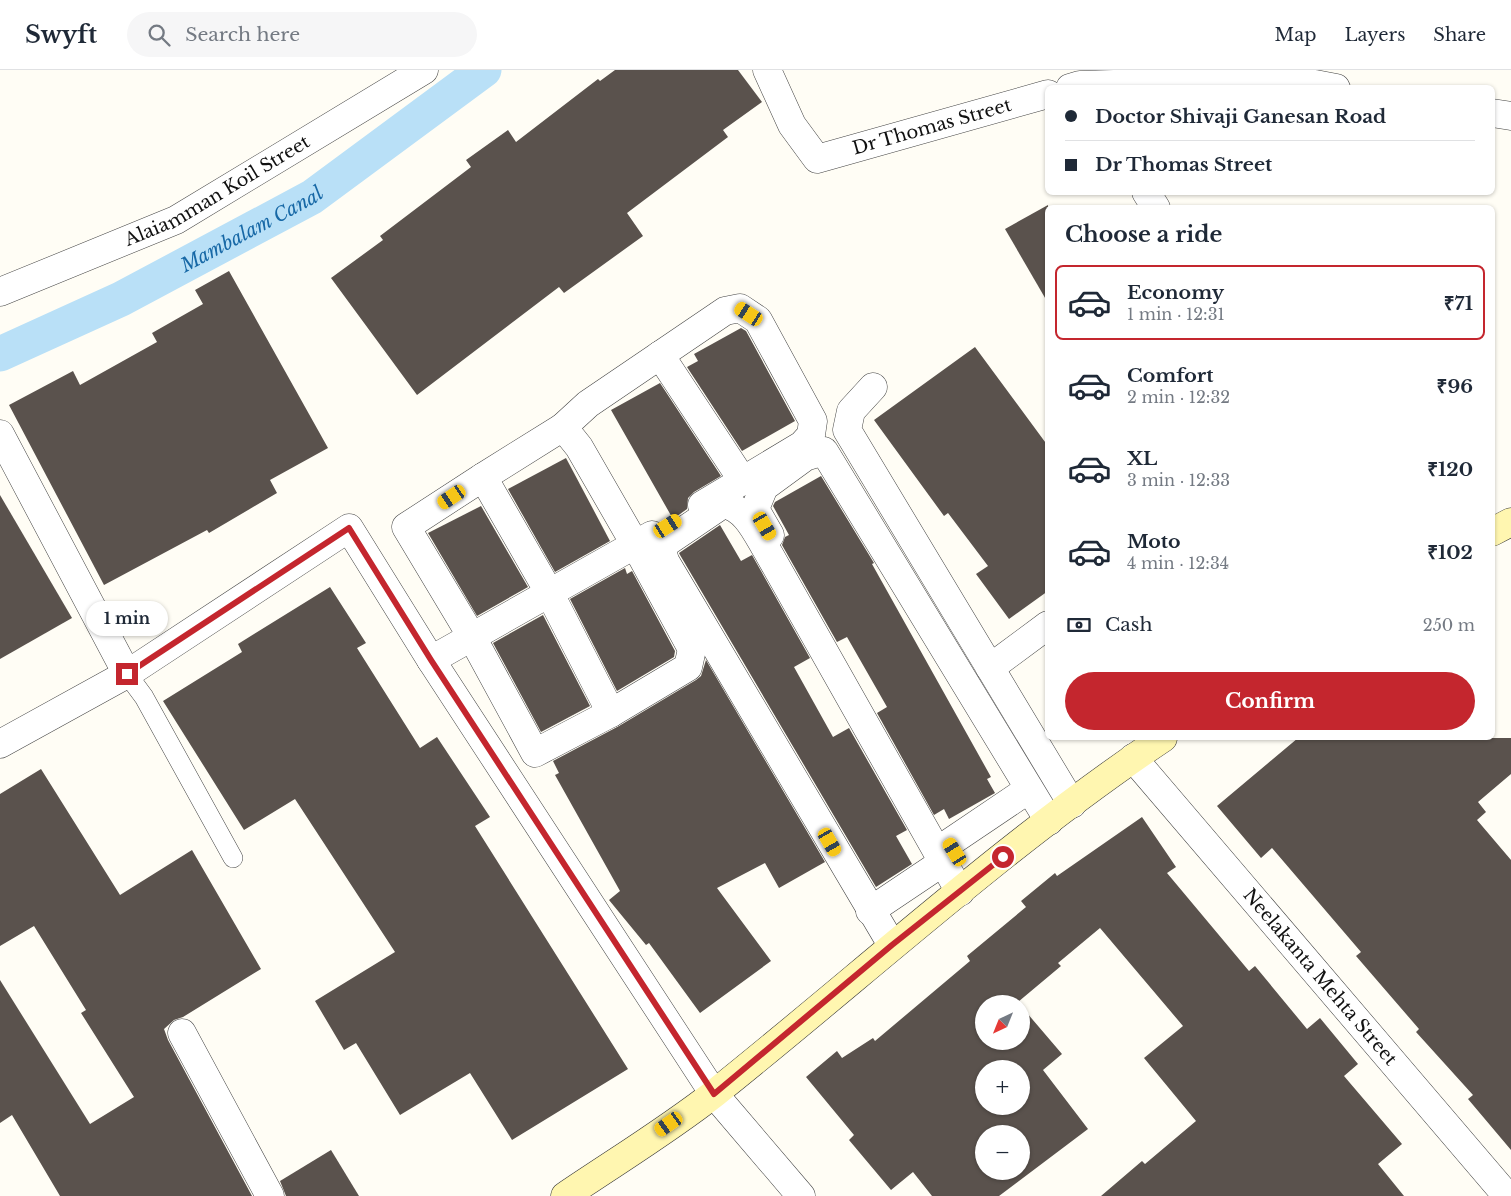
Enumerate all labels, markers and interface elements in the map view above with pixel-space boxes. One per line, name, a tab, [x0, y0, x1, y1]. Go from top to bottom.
search box	[127, 12, 477, 57]
text: Swyft	[25, 20, 97, 49]
icon: search	[145, 21, 173, 49]
text: Search here	[185, 23, 300, 46]
text: Map	[1275, 24, 1316, 46]
text: Layers	[1344, 24, 1405, 46]
text: Share	[1433, 24, 1486, 46]
street label: Dr Thomas Street	[850, 94, 1014, 159]
text: Doctor Shivaji Ganesan Road	[1095, 105, 1386, 128]
street label: Alaiamman Koil Street	[120, 131, 314, 251]
text: Dr Thomas Street	[1095, 153, 1272, 176]
water label: Mambalam Canal	[176, 182, 328, 278]
text: Choose a ride	[1065, 221, 1222, 248]
icon: car	[1067, 280, 1112, 325]
text: Economy	[1127, 281, 1224, 304]
text: ₹71	[1444, 292, 1473, 315]
car	[732, 300, 765, 328]
text: 1 min · 12:31	[1127, 304, 1225, 324]
icon: car	[1067, 363, 1112, 408]
text: Comfort	[1127, 364, 1214, 387]
text: ₹96	[1437, 375, 1473, 398]
text: 2 min · 12:32	[1127, 387, 1230, 407]
icon: car	[1067, 446, 1112, 491]
text: XL	[1127, 447, 1157, 470]
text: ₹120	[1427, 458, 1473, 481]
text: 3 min · 12:33	[1127, 470, 1230, 490]
car	[435, 482, 468, 512]
car	[751, 509, 778, 543]
car	[651, 512, 684, 540]
icon: car	[1067, 529, 1112, 574]
text: Moto	[1127, 530, 1181, 553]
text: ₹102	[1427, 541, 1473, 564]
text: 4 min · 12:34	[1127, 553, 1229, 573]
callout: 1 min	[86, 602, 168, 636]
text: 1 min	[104, 608, 150, 628]
icon: cash	[1065, 611, 1093, 639]
text: Cash	[1105, 613, 1152, 636]
text: 250 m	[1423, 615, 1475, 635]
route end	[116, 663, 138, 685]
button: Confirm	[1065, 672, 1475, 730]
car	[816, 825, 843, 859]
car	[940, 835, 969, 869]
route start	[992, 846, 1014, 868]
street label: Neelakanta Mehta Street	[1238, 884, 1402, 1070]
north arrow	[975, 995, 1030, 1050]
map controls	[975, 995, 1030, 1180]
button: +	[975, 1060, 1030, 1115]
car	[652, 1109, 685, 1139]
button: −	[975, 1125, 1030, 1180]

